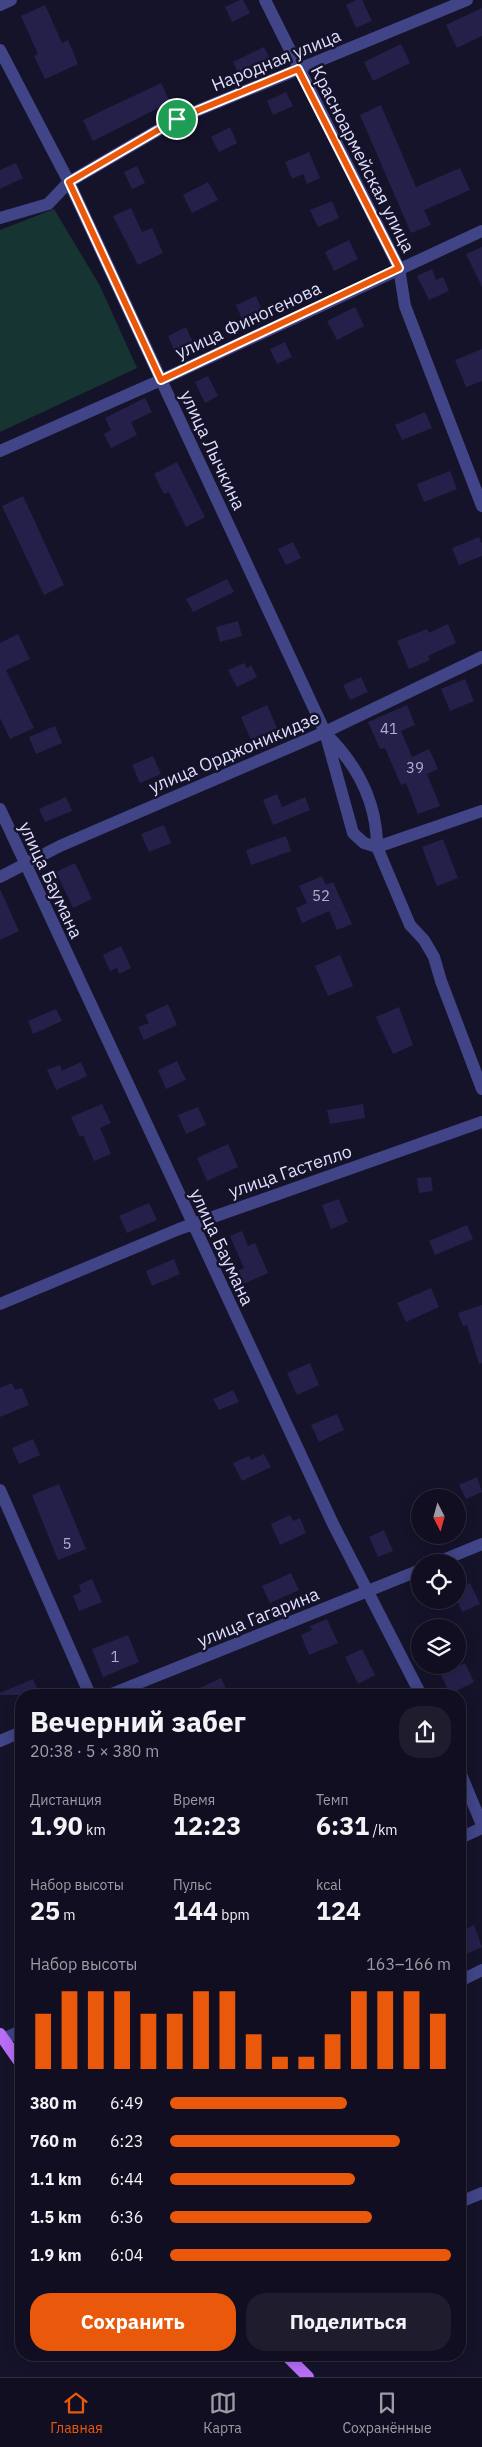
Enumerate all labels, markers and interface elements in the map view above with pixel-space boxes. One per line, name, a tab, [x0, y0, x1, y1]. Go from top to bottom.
street label: Народная улица	[208, 23, 344, 96]
street label: Красноармейская улица	[306, 62, 420, 257]
pin	[156, 98, 198, 140]
icon: arrive	[163, 105, 191, 133]
street label: улица Финогенова	[171, 276, 325, 364]
street label: улица Лычкина	[175, 386, 251, 514]
street label: улица Орджоникидзе	[145, 706, 323, 798]
house number: 41	[380, 719, 398, 738]
house number: 39	[406, 758, 424, 777]
street label: улица Баумана	[14, 818, 88, 942]
house number: 52	[312, 886, 330, 905]
street label: улица Гастелло	[225, 1139, 355, 1203]
street label: улица Баумана	[185, 1185, 259, 1309]
north arrow	[411, 1489, 466, 1544]
map controls	[411, 1489, 466, 1674]
house number: 5	[62, 1534, 72, 1553]
button: locate	[411, 1554, 466, 1609]
street label: улица Гагарина	[194, 1582, 323, 1652]
button: layers	[411, 1619, 466, 1674]
house number: 1	[110, 1647, 120, 1666]
text: Вечерний забег	[30, 1703, 246, 1740]
button: share	[399, 1706, 451, 1758]
text: 20:38 · 5 × 380 m	[30, 1741, 159, 1761]
text: Дистанция	[30, 1791, 102, 1809]
text: Время	[173, 1791, 215, 1809]
text: Темп	[316, 1791, 349, 1809]
text: 1.90	[30, 1809, 83, 1842]
text: 12:23	[173, 1809, 241, 1842]
text: 6:31	[316, 1809, 369, 1842]
text: km	[83, 1821, 106, 1839]
text: /km	[369, 1821, 398, 1839]
text: Набор высоты	[30, 1876, 124, 1894]
text: Пульс	[173, 1876, 212, 1894]
text: kcal	[316, 1876, 341, 1894]
text: 25	[30, 1894, 60, 1927]
text: 144	[173, 1894, 218, 1927]
text: 124	[316, 1894, 361, 1927]
text: m	[60, 1906, 76, 1924]
text: bpm	[218, 1906, 250, 1924]
text: Набор высоты	[30, 1954, 137, 1974]
text: 163–166 m	[366, 1954, 451, 1974]
text: 380 m	[30, 2093, 77, 2113]
text: 6:49	[110, 2093, 143, 2113]
text: 760 m	[30, 2131, 77, 2151]
text: 6:23	[110, 2131, 143, 2151]
text: 1.1 km	[30, 2169, 81, 2189]
text: 6:44	[110, 2169, 143, 2189]
text: 1.5 km	[30, 2207, 81, 2227]
text: 6:36	[110, 2207, 143, 2227]
text: 1.9 km	[30, 2245, 81, 2265]
text: 6:04	[110, 2245, 143, 2265]
button: Сохранить	[30, 2293, 236, 2351]
button: Поделиться	[246, 2293, 451, 2351]
tab: Главная	[50, 2389, 103, 2437]
tab: Карта	[203, 2389, 242, 2437]
tab: Сохранённые	[342, 2389, 432, 2437]

